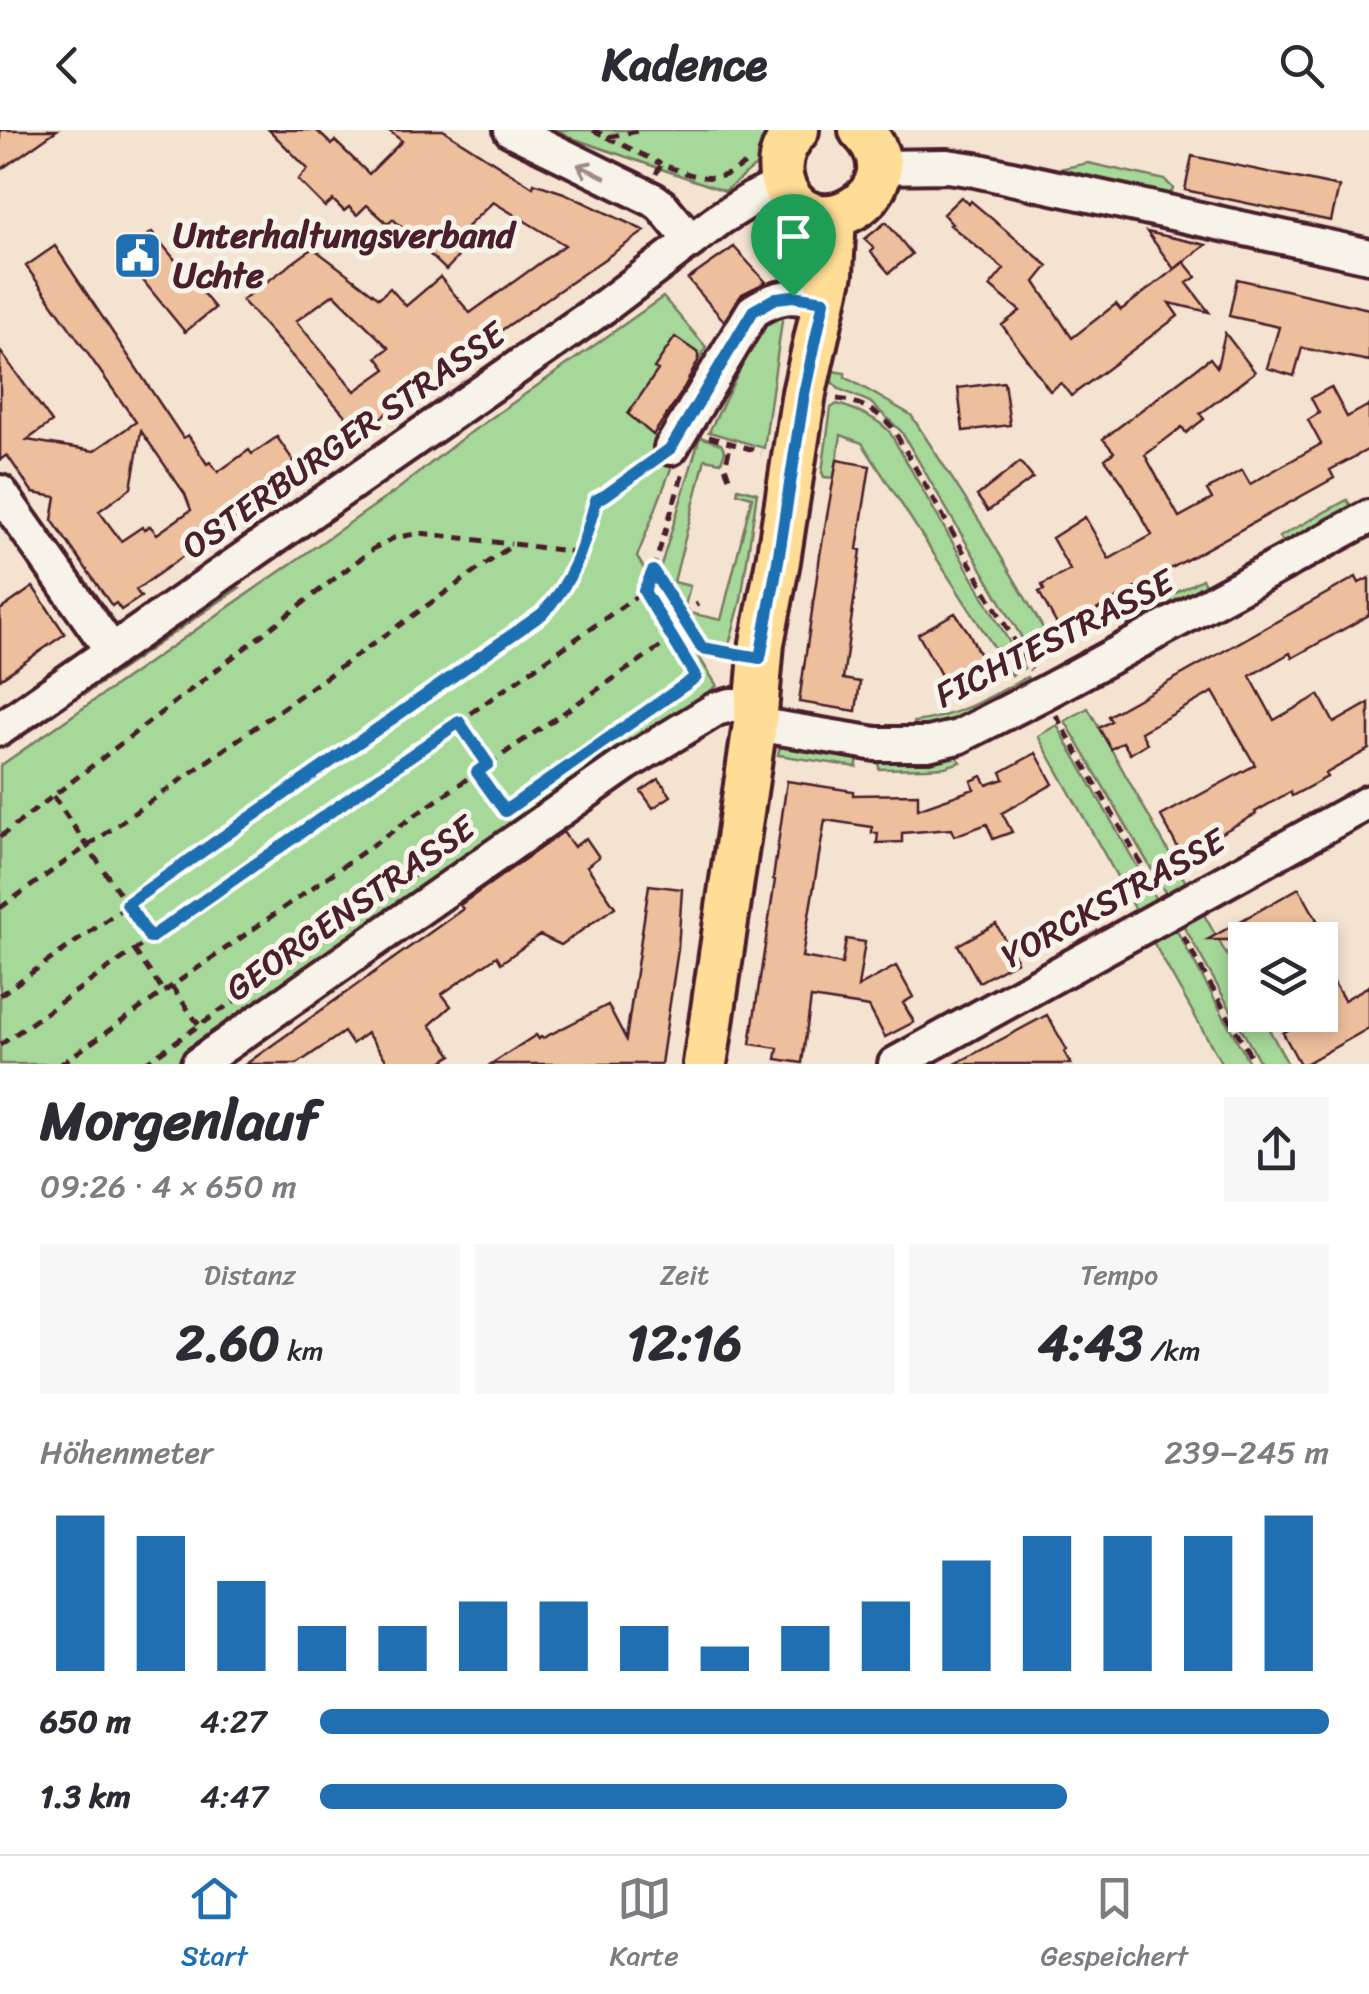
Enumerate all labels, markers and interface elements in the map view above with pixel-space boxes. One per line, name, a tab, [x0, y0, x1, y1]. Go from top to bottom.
text: Kadence	[602, 25, 767, 105]
icon: back	[40, 38, 95, 93]
icon: search	[1274, 38, 1329, 93]
one-way arrow	[577, 160, 607, 179]
pin	[751, 194, 836, 297]
place label: Unterhaltungsverband Uchte	[173, 204, 517, 306]
icon: arrive	[766, 209, 821, 264]
public building icon: Unterhaltungsverband Uchte	[112, 229, 164, 281]
street label: OSTERBURGER STRASSE	[168, 303, 520, 576]
street label: FICHTESTRASSE	[923, 550, 1187, 725]
street label: GEORGENSTRASSE	[212, 797, 490, 1018]
street label: YORCKSTRASSE	[989, 809, 1239, 986]
map controls	[1228, 922, 1338, 1032]
button: layers	[1228, 922, 1338, 1032]
text: Morgenlauf	[40, 1072, 318, 1169]
button: share	[1224, 1097, 1329, 1202]
text: 09:26 · 4 × 650 m	[40, 1158, 297, 1215]
text: Distanz	[204, 1250, 296, 1299]
text: Zeit	[660, 1250, 709, 1299]
text: Tempo	[1080, 1250, 1158, 1299]
text: 2.60	[176, 1299, 280, 1388]
text: 12:16	[627, 1299, 742, 1388]
text: 4:43	[1038, 1299, 1143, 1388]
text: km	[280, 1326, 324, 1375]
text: /km	[1143, 1326, 1200, 1375]
text: Höhenmeter	[40, 1424, 213, 1481]
text: 239–245 m	[1164, 1424, 1329, 1481]
text: 650 m	[40, 1693, 131, 1750]
text: 4:27	[200, 1693, 266, 1750]
text: 1.3 km	[40, 1768, 131, 1825]
text: 4:47	[200, 1768, 268, 1825]
tab: Start	[181, 1871, 248, 1980]
tab: Karte	[610, 1871, 679, 1980]
tab: Gespeichert	[1041, 1871, 1188, 1980]

